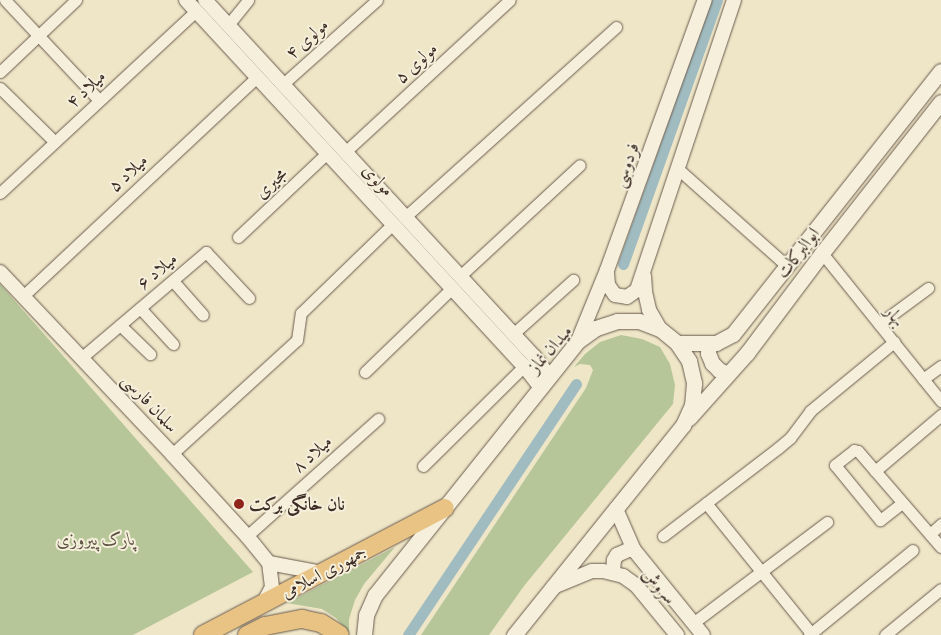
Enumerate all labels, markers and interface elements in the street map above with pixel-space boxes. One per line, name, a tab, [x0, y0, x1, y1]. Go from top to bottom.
street label: مولوی ۴	[281, 14, 333, 64]
street label: مولوی ۵	[390, 38, 442, 88]
street label: میلاد ۴	[62, 65, 110, 113]
street label: فردوسی	[608, 140, 644, 190]
street label: میلاد ۵	[104, 149, 152, 197]
street label: مولوی	[358, 159, 398, 201]
street label: مجیری	[250, 163, 292, 203]
street label: ابوالبرکات	[772, 223, 824, 283]
street label: میلاد ۶	[132, 248, 182, 294]
street label: بهار	[880, 301, 910, 331]
street label: میدان نماز	[523, 320, 577, 378]
street label: سلمان فارسی	[117, 369, 183, 437]
street label: میلاد ۸	[288, 431, 336, 477]
place label: نان خانگی برکت	[249, 493, 345, 515]
marker: نان خانگی برکت	[233, 498, 245, 510]
park label: پارک پیروزی	[57, 528, 135, 550]
street label: جمهوری اسلامی	[278, 541, 370, 603]
street label: سروش	[637, 563, 681, 609]

